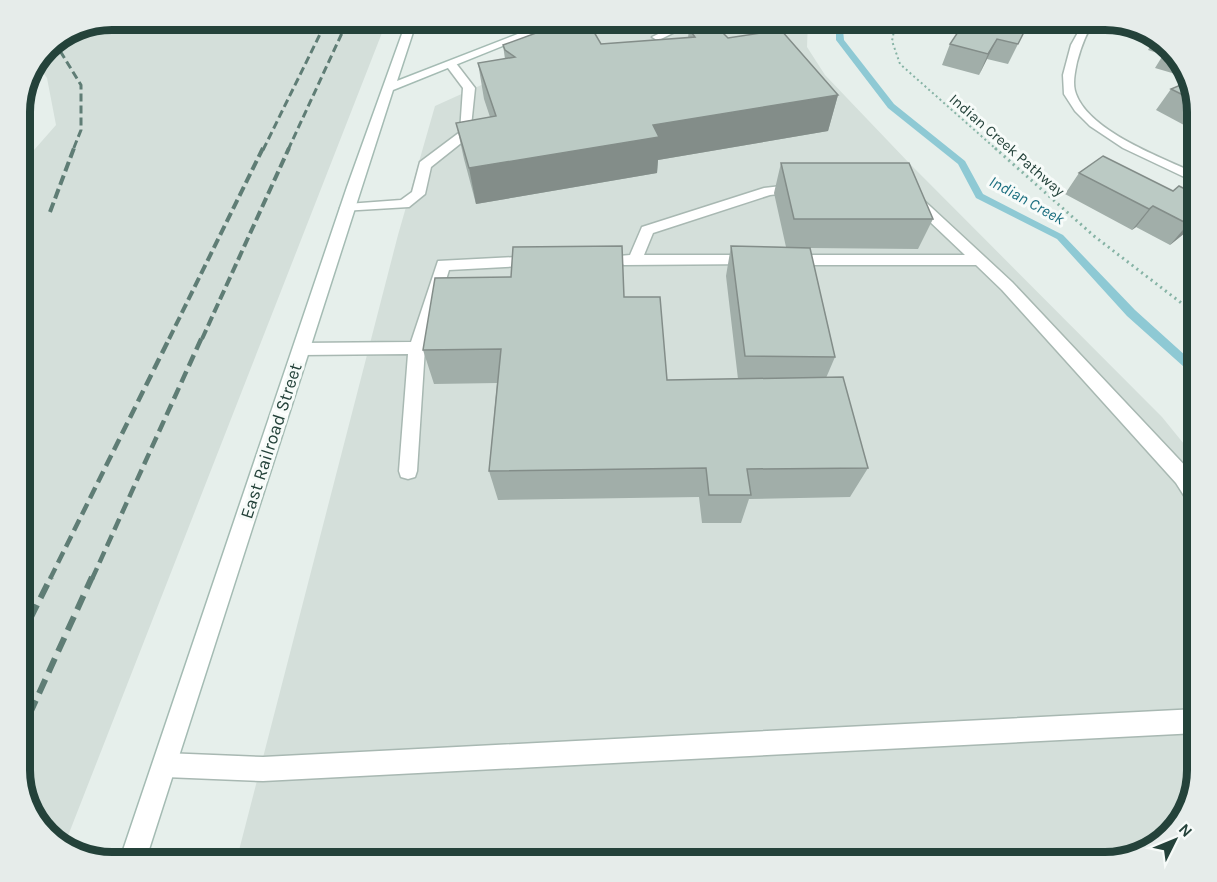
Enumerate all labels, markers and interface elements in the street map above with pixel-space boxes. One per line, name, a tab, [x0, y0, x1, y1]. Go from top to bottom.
street label: Indian Creek Pathway	[946, 90, 1068, 200]
water label: Indian Creek	[986, 171, 1068, 229]
street label: East Railroad Street	[235, 360, 307, 522]
north arrow	[1145, 810, 1205, 870]
text: N	[1175, 819, 1196, 841]

